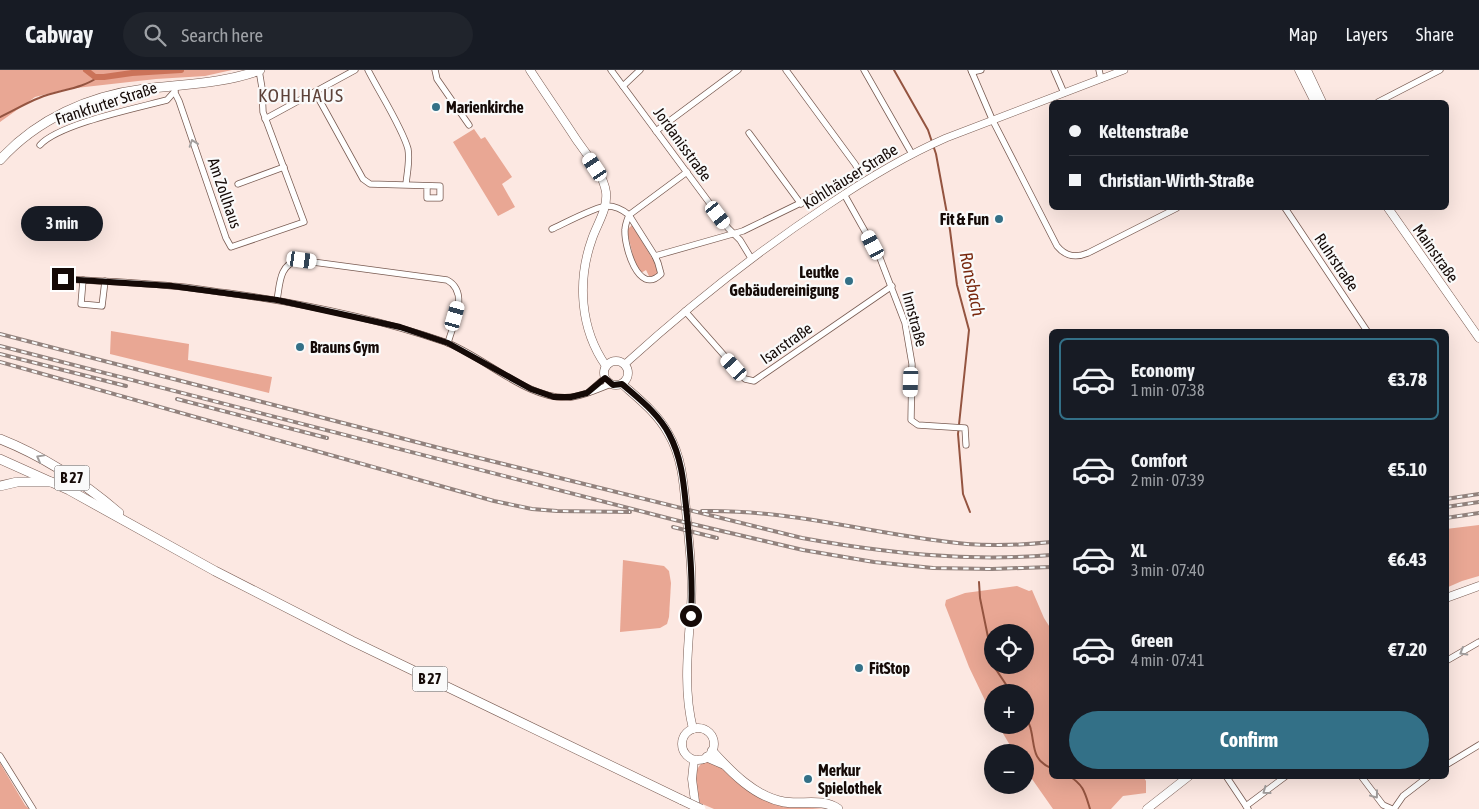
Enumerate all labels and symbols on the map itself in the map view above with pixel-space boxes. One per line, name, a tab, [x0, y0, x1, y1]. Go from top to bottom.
street label: Frankfurter Straße	[53, 78, 159, 128]
district label: KOHLHAUS	[258, 84, 344, 106]
place label: Marienkirche	[446, 98, 524, 116]
marker: Marienkirche	[430, 101, 442, 113]
street label: Jordanisstraße	[650, 104, 716, 184]
one-way arrow	[189, 139, 199, 147]
street label: Kohlhäuser Straße	[800, 140, 900, 212]
car	[580, 150, 609, 184]
street label: Am Zollhaus	[205, 155, 246, 231]
car	[702, 199, 733, 231]
callout: 3 min	[22, 206, 104, 242]
place label: Fit & Fun	[940, 210, 989, 228]
marker: Fit & Fun	[993, 213, 1005, 225]
street label: Mainstraße	[1410, 221, 1462, 285]
car	[859, 228, 886, 262]
street label: Ruhrstraße	[1311, 230, 1363, 294]
car	[286, 250, 317, 270]
water label: Ronsbach	[955, 250, 990, 318]
place label: Leutke Gebäudereinigung	[729, 263, 839, 299]
route end	[52, 268, 74, 290]
marker: Leutke Gebäudereinigung	[843, 275, 855, 287]
street label: Innstraße	[899, 289, 931, 349]
car	[443, 300, 466, 332]
street label: Isarstraße	[757, 319, 815, 367]
place label: Brauns Gym	[310, 338, 379, 356]
marker: Brauns Gym	[294, 341, 306, 353]
car	[718, 351, 749, 383]
car	[902, 367, 919, 397]
one-way arrow	[36, 455, 45, 465]
road number: B 27	[54, 466, 90, 490]
route start	[680, 605, 702, 627]
one-way arrow	[1459, 645, 1468, 655]
place label: FitStop	[869, 659, 910, 677]
marker: FitStop	[853, 662, 865, 674]
road number: B 27	[412, 666, 448, 692]
place label: Merkur Spielothek	[818, 761, 882, 797]
marker: Merkur Spielothek	[802, 773, 814, 785]
one-way arrow	[1262, 785, 1272, 794]
one-way arrow	[1369, 789, 1378, 799]

